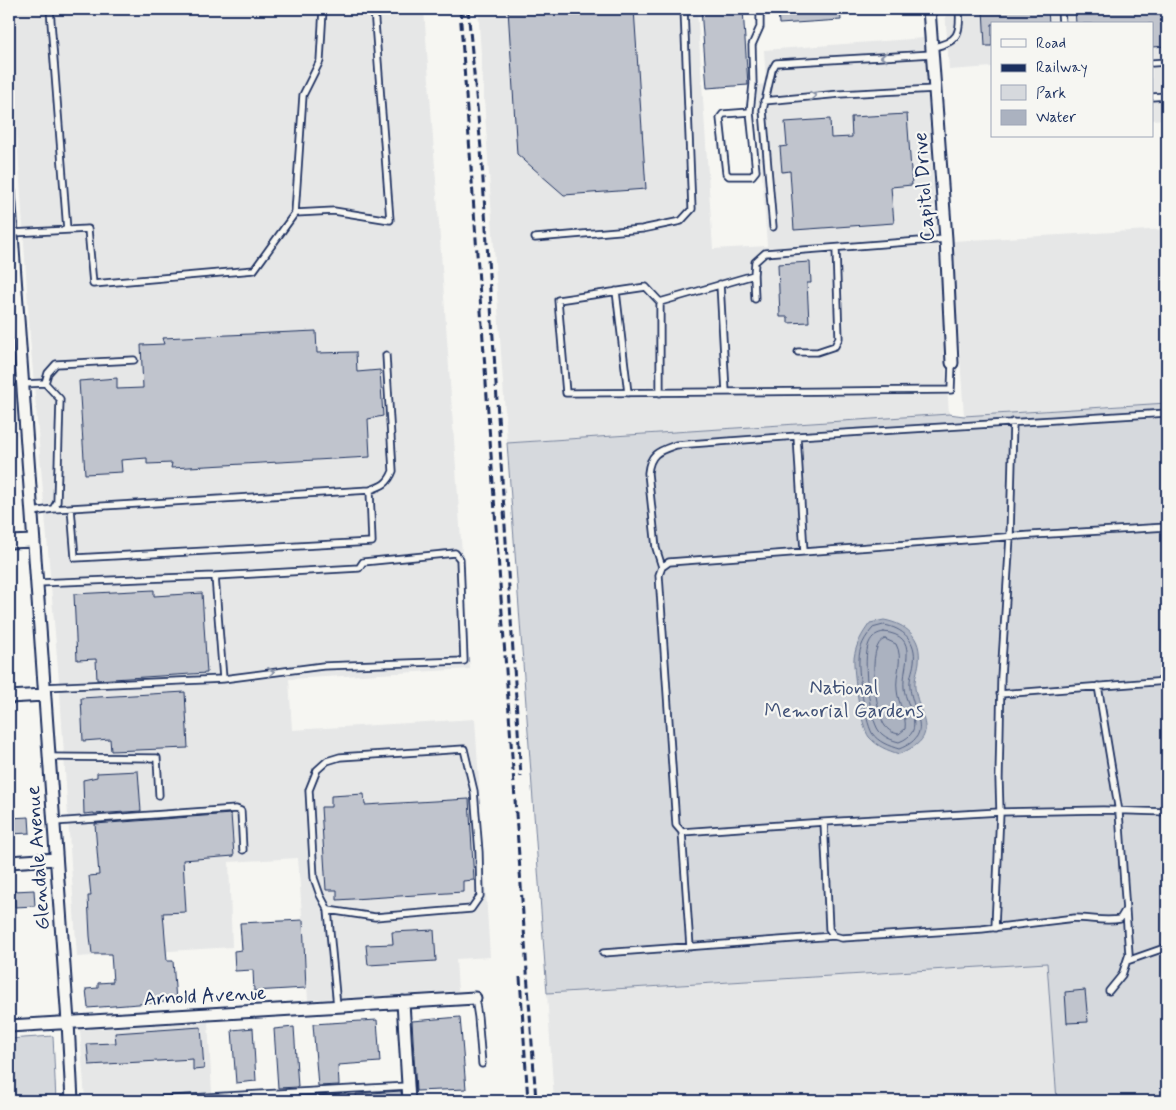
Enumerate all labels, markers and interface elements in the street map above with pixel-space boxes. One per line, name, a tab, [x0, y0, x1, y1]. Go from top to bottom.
legend	[991, 22, 1154, 138]
text: Road	[1036, 34, 1066, 54]
one-way arrow	[880, 51, 888, 62]
text: Railway	[1036, 58, 1088, 78]
text: Park	[1036, 84, 1066, 104]
one-way arrow	[809, 91, 817, 102]
text: Water	[1036, 108, 1076, 128]
street label: Capitol Drive	[907, 131, 942, 243]
one-way arrow	[267, 668, 275, 678]
park label: National Memorial Gardens	[764, 675, 924, 725]
street label: Glendale Avenue	[20, 785, 57, 931]
street label: Arnold Avenue	[143, 980, 267, 1013]

